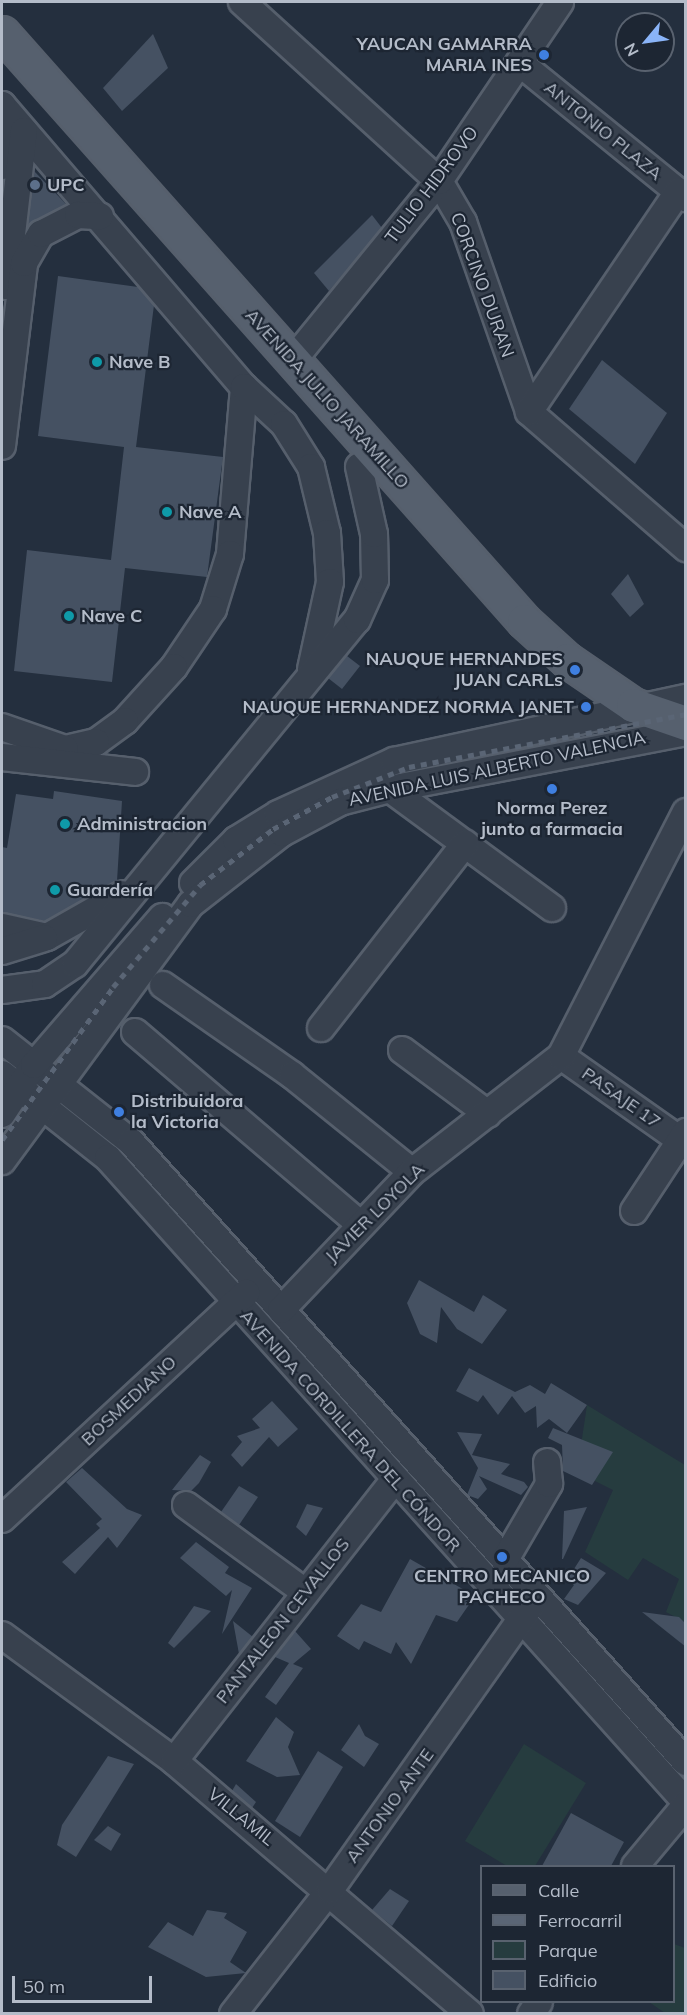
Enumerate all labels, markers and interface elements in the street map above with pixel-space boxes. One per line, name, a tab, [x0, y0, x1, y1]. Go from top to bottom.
north arrow	[615, 12, 675, 72]
place label: YAUCAN GAMARRA MARIA INES	[357, 34, 532, 76]
text: N	[619, 40, 643, 60]
marker: YAUCAN GAMARRA MARIA INES	[537, 48, 551, 62]
street label: ANTONIO PLAZA	[540, 77, 666, 185]
street label: TULIO HIDROVO	[381, 122, 483, 248]
place label: UPC	[47, 174, 85, 196]
marker: UPC	[28, 178, 42, 192]
street label: CORCINO DURAN	[446, 210, 518, 360]
street label: AVENIDA JULIO JARAMILLO	[241, 305, 413, 493]
place label: Nave B	[109, 351, 170, 373]
marker: Nave B	[90, 355, 104, 369]
place label: Nave A	[179, 501, 242, 523]
marker: Nave A	[160, 505, 174, 519]
place label: Nave C	[81, 605, 142, 627]
marker: Nave C	[62, 609, 76, 623]
place label: NAUQUE HERNANDES JUAN CARLs	[366, 649, 563, 692]
marker: NAUQUE HERNANDES JUAN CARLs	[568, 663, 582, 677]
place label: NAUQUE HERNANDEZ NORMA JANET	[242, 696, 574, 718]
marker: NAUQUE HERNANDEZ NORMA JANET	[579, 700, 593, 714]
street label: AVENIDA LUIS ALBERTO VALENCIA	[346, 727, 648, 811]
marker: Norma Perez junto a farmacia	[545, 782, 559, 796]
place label: Norma Perez junto a farmacia	[481, 798, 623, 840]
place label: Administracion	[77, 813, 207, 835]
marker: Administracion	[58, 817, 72, 831]
place label: Guardería	[67, 879, 153, 901]
marker: Guardería	[48, 883, 62, 897]
street label: PASAJE 17	[577, 1063, 665, 1133]
place label: Distribuidora la Victoria	[131, 1091, 243, 1134]
marker: Distribuidora la Victoria	[112, 1105, 126, 1119]
street label: JAVIER LOYOLA	[321, 1159, 429, 1267]
street label: AVENIDA CORDILLERA DEL CÓNDOR	[235, 1305, 465, 1557]
street label: BOSMEDIANO	[77, 1351, 181, 1451]
street label: PANTALEON CEVALLOS	[212, 1534, 354, 1708]
marker: CENTRO MECANICO PACHECO	[495, 1550, 509, 1564]
place label: CENTRO MECANICO PACHECO	[414, 1566, 590, 1608]
street label: ANTONIO ANTE	[341, 1745, 439, 1867]
street label: VILLAMIL	[203, 1784, 279, 1850]
legend	[480, 1865, 675, 2003]
text: Calle	[538, 1879, 579, 1902]
text: Ferrocarril	[538, 1909, 622, 1932]
text: Parque	[538, 1939, 597, 1962]
scale bar	[15, 1964, 154, 2002]
text: Edificio	[538, 1969, 597, 1992]
text: 50 m	[23, 1975, 65, 1998]

